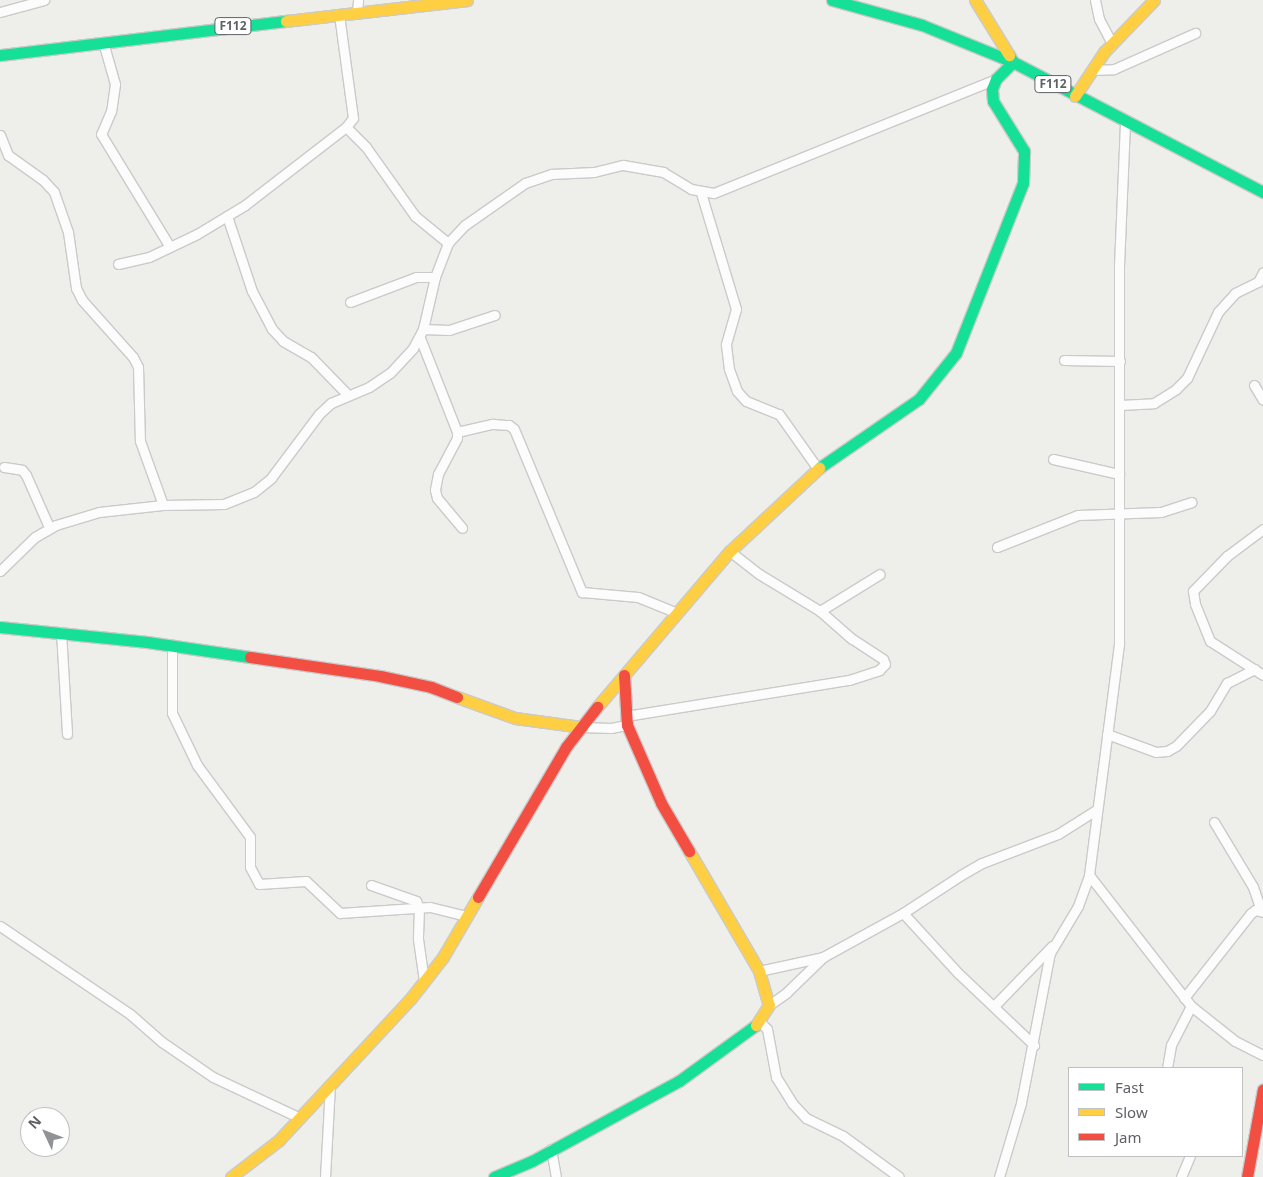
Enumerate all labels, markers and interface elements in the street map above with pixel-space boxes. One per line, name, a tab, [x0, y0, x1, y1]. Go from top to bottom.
road number: F112	[214, 16, 252, 36]
road number: F112	[1034, 74, 1072, 94]
legend	[1068, 1067, 1243, 1157]
text: Fast	[1115, 1077, 1144, 1097]
text: Slow	[1115, 1102, 1148, 1122]
north arrow	[20, 1107, 70, 1157]
text: N	[24, 1111, 45, 1133]
text: Jam	[1115, 1127, 1142, 1147]

